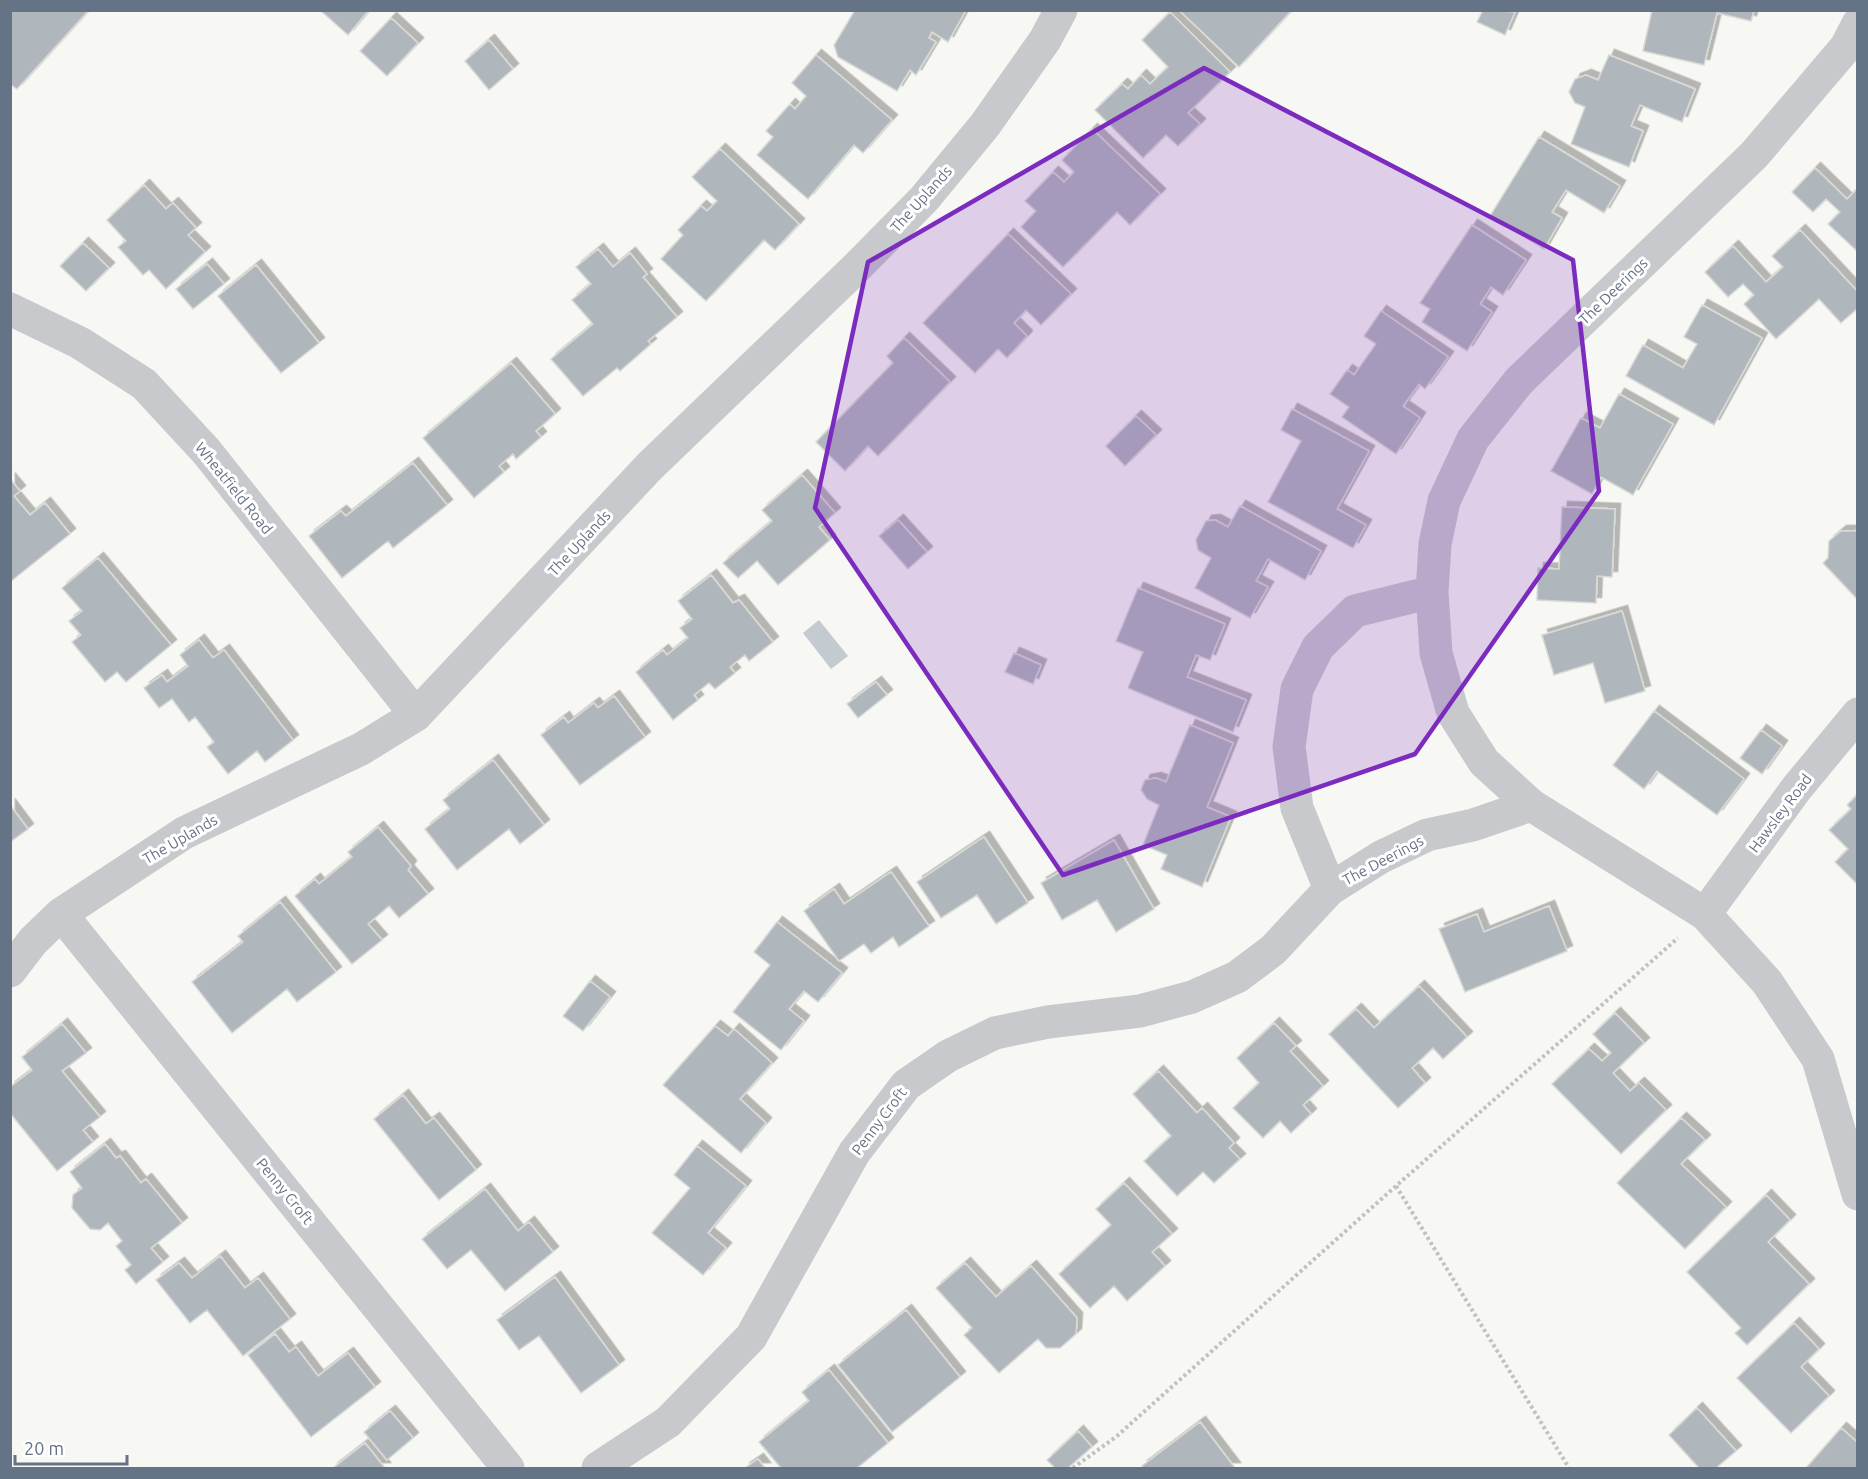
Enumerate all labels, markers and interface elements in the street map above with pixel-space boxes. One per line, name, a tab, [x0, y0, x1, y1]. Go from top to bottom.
street label: The Uplands	[887, 162, 955, 236]
street label: The Deerings	[1575, 254, 1651, 328]
street label: Wheatfield Road	[192, 439, 276, 537]
street label: The Uplands	[544, 507, 614, 579]
street label: Hawsley Road	[1745, 770, 1815, 856]
street label: The Uplands	[140, 811, 220, 867]
street label: The Deerings	[1340, 832, 1426, 888]
street label: Penny Croft	[848, 1084, 910, 1158]
street label: Penny Croft	[253, 1155, 317, 1227]
scale bar	[15, 1428, 128, 1466]
text: 20 m	[24, 1438, 64, 1458]

